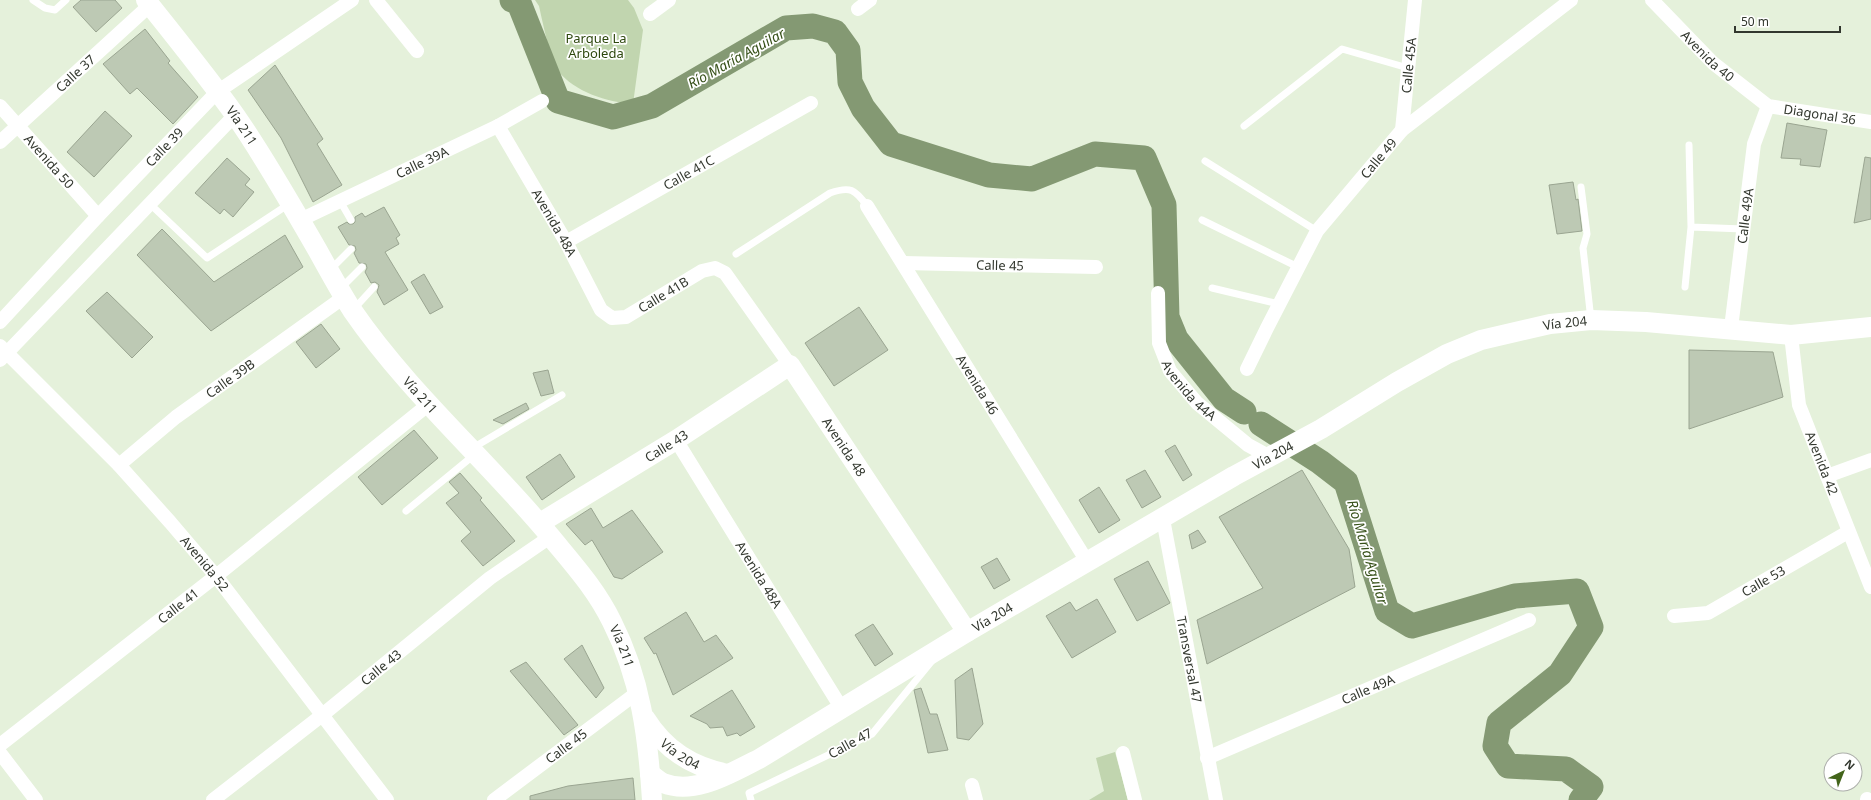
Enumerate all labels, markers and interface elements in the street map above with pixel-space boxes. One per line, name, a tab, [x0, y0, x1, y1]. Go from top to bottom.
scale bar	[1735, 8, 1840, 34]
text: 50 m	[1741, 13, 1769, 30]
water label: Río María Aguilar	[684, 23, 788, 93]
street label: Avenida 40	[1677, 26, 1738, 85]
park label: Parque La Arboleda	[565, 29, 627, 62]
street label: Calle 45A	[1397, 36, 1420, 94]
street label: Calle 37	[52, 50, 99, 96]
street label: Diagonal 36	[1782, 100, 1857, 129]
street label: Vía 211	[222, 102, 262, 149]
street label: Calle 39	[141, 124, 187, 170]
street label: Avenida 50	[20, 130, 78, 192]
street label: Calle 49	[1356, 134, 1401, 182]
street label: Calle 39A	[393, 142, 452, 182]
street label: Calle 41C	[660, 151, 717, 194]
street label: Avenida 48A	[528, 185, 581, 260]
street label: Calle 49A	[1733, 186, 1758, 245]
street label: Calle 45	[976, 256, 1024, 275]
street label: Calle 41B	[634, 272, 692, 317]
street label: Vía 204	[1541, 311, 1588, 334]
street label: Avenida 46	[952, 351, 1003, 418]
street label: Calle 39B	[202, 355, 258, 402]
street label: Avenida 44A	[1158, 358, 1221, 425]
street label: Vía 211	[399, 372, 442, 417]
street label: Avenida 48	[818, 414, 870, 480]
street label: Calle 43	[641, 426, 691, 466]
street label: Avenida 42	[1801, 429, 1843, 498]
street label: Vía 204	[1249, 436, 1297, 473]
water label: Río María Aguilar	[1343, 497, 1393, 607]
street label: Avenida 52	[177, 532, 233, 595]
street label: Avenida 48A	[731, 538, 787, 612]
street label: Calle 53	[1738, 561, 1788, 601]
street label: Calle 41	[154, 584, 202, 628]
street label: Vía 204	[969, 598, 1016, 636]
street label: Transversal 47	[1173, 615, 1206, 704]
street label: Vía 211	[606, 622, 639, 669]
street label: Calle 43	[357, 645, 405, 689]
street label: Calle 49A	[1338, 669, 1398, 708]
street label: Calle 45	[541, 724, 591, 768]
street label: Calle 47	[825, 724, 875, 762]
street label: Vía 204	[657, 734, 703, 774]
north arrow	[1823, 752, 1863, 792]
text: N	[1842, 756, 1859, 773]

